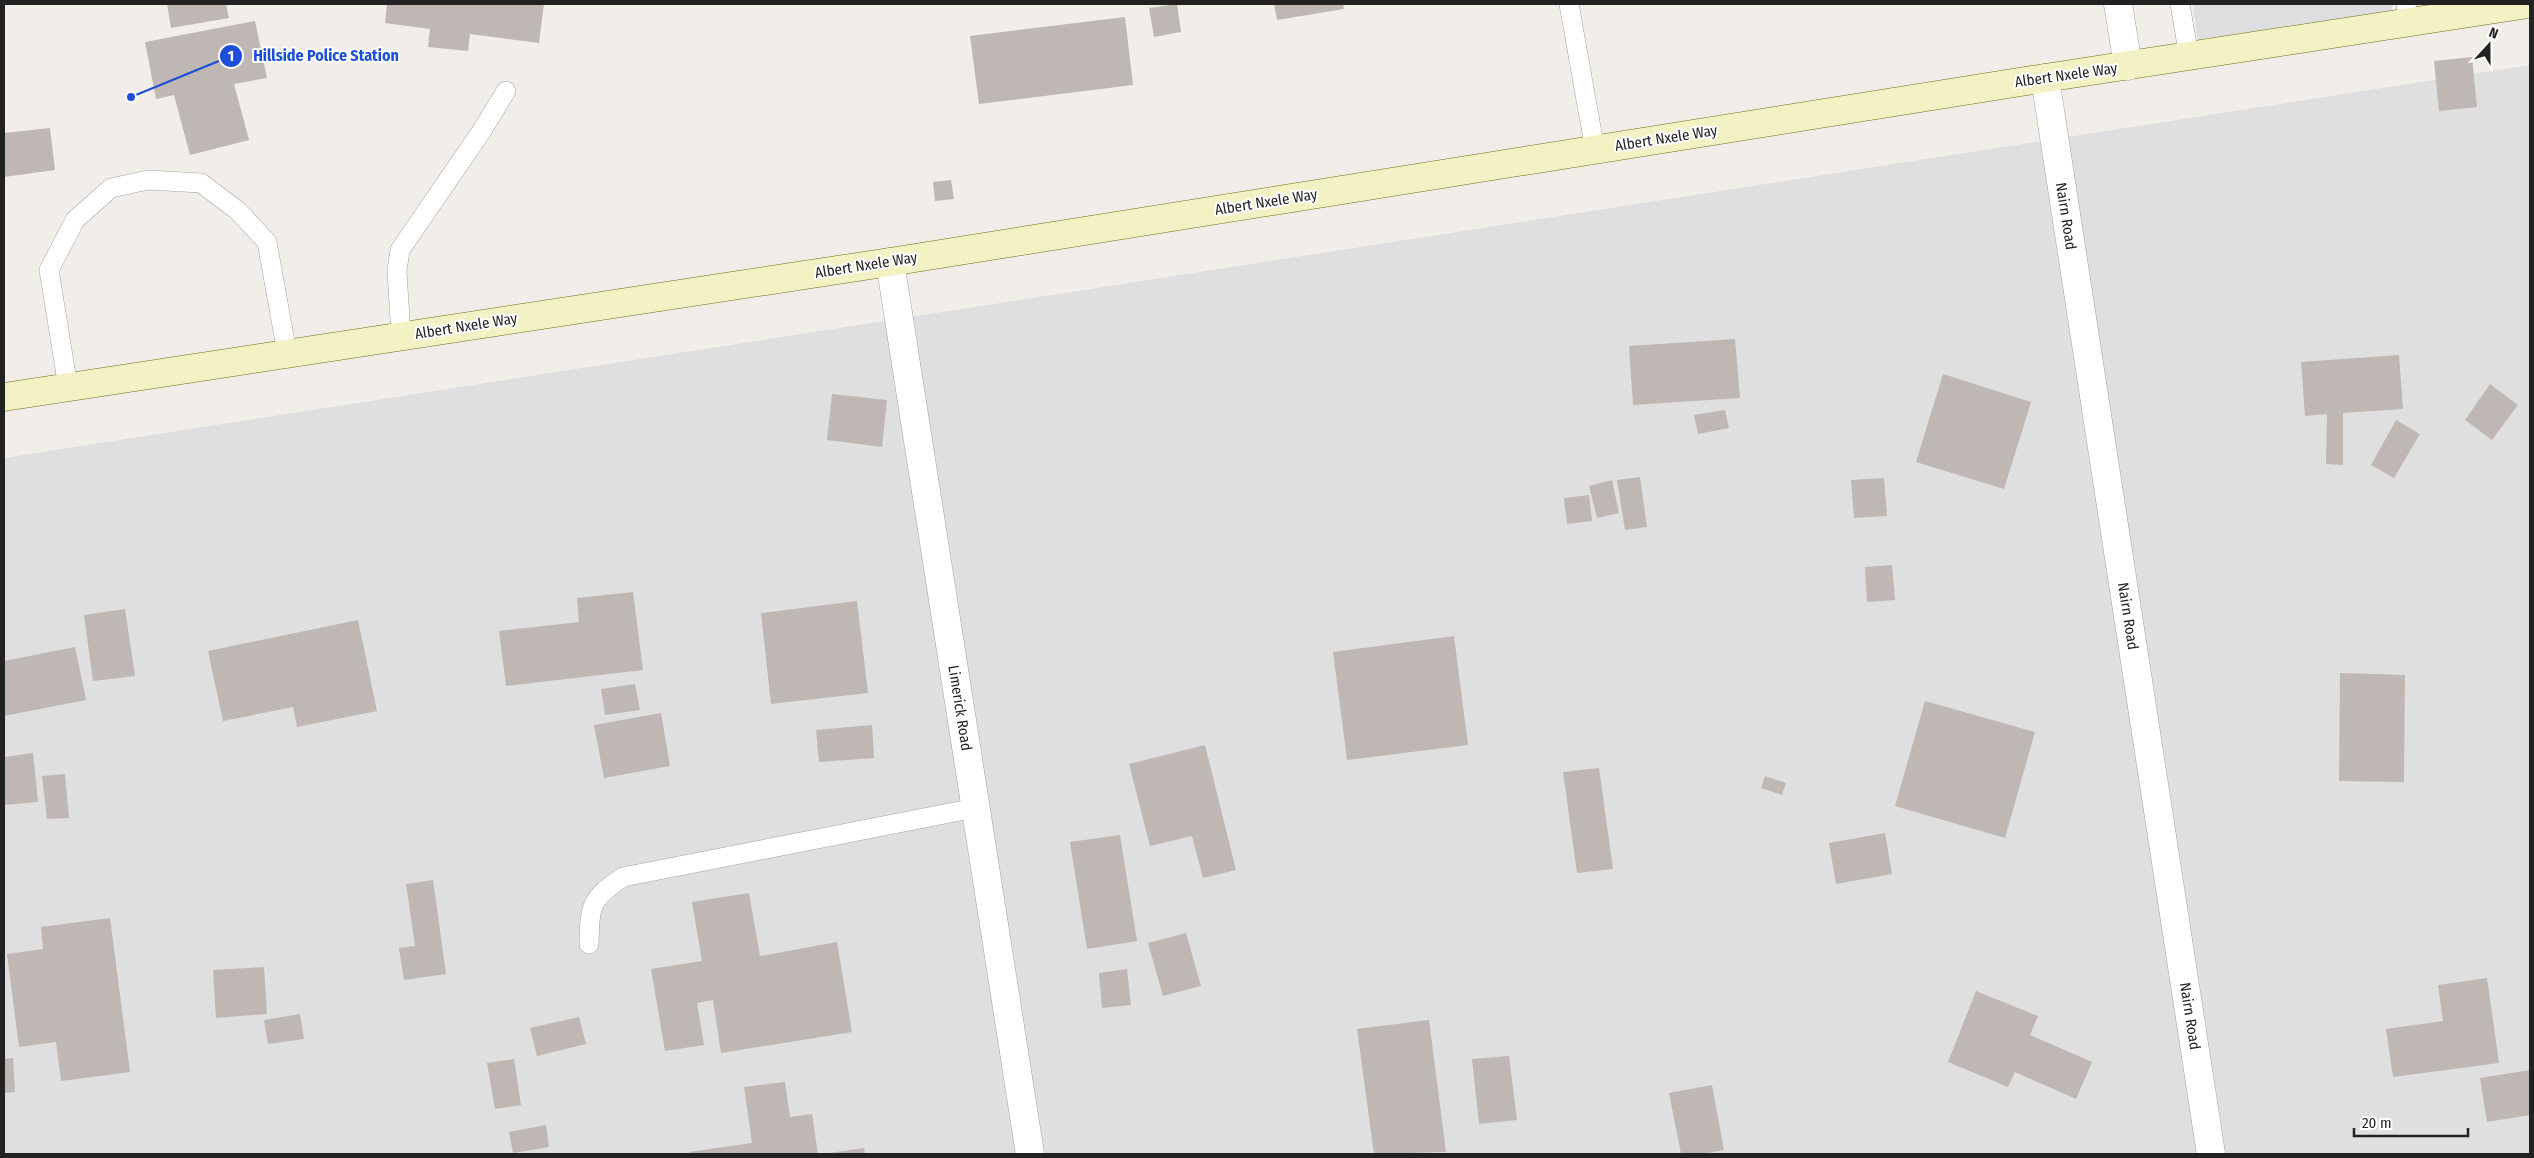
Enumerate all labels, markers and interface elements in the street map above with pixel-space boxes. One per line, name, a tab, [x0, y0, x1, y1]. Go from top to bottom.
north arrow	[2464, 20, 2514, 70]
text: N	[2487, 24, 2500, 43]
callout: Hillside Police Station	[218, 40, 409, 71]
text: Hillside Police Station	[253, 46, 399, 65]
text: 1	[228, 47, 234, 65]
street label: Albert Nxele Way	[2014, 59, 2119, 91]
street label: Albert Nxele Way	[1614, 121, 1719, 155]
street label: Nairn Road	[2052, 181, 2080, 251]
street label: Albert Nxele Way	[1214, 185, 1319, 219]
street label: Albert Nxele Way	[814, 248, 919, 282]
street label: Albert Nxele Way	[414, 309, 519, 343]
street label: Nairn Road	[2114, 581, 2142, 651]
street label: Limerick Road	[944, 664, 976, 752]
street label: Nairn Road	[2176, 981, 2204, 1051]
scale bar	[2354, 1106, 2468, 1138]
text: 20 m	[2362, 1114, 2392, 1132]

